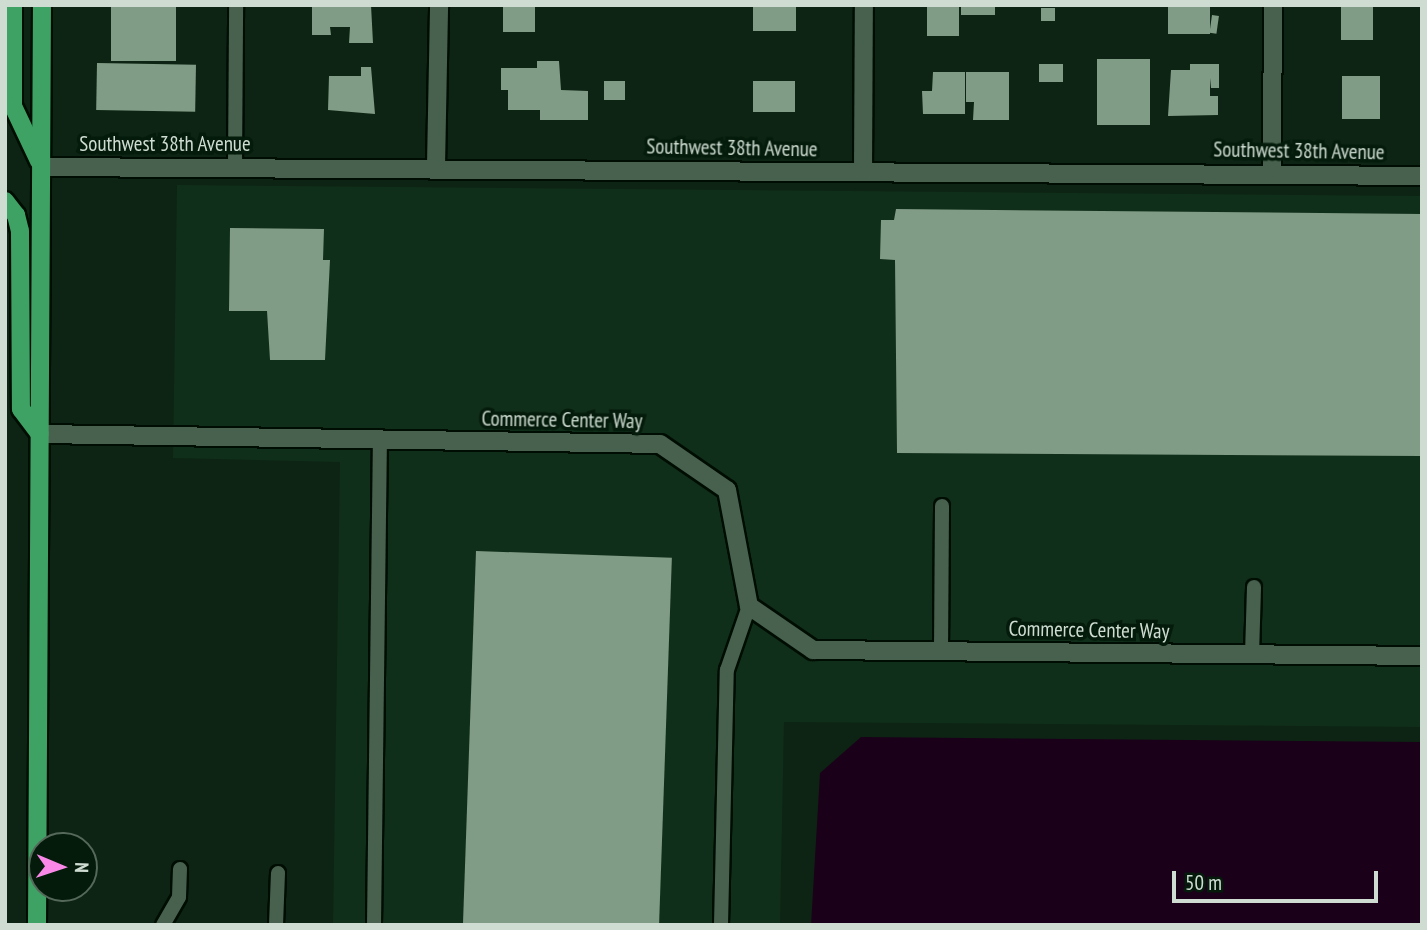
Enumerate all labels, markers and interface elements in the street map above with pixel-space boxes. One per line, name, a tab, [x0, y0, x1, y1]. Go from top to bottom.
street label: Southwest 38th Avenue	[79, 131, 251, 157]
street label: Southwest 38th Avenue	[646, 134, 818, 162]
street label: Southwest 38th Avenue	[1213, 137, 1385, 165]
street label: Commerce Center Way	[481, 406, 643, 434]
street label: Commerce Center Way	[1008, 616, 1170, 644]
north arrow	[28, 832, 98, 902]
scale bar	[1175, 856, 1382, 900]
text: N	[70, 862, 94, 873]
text: 50 m	[1185, 869, 1222, 896]

